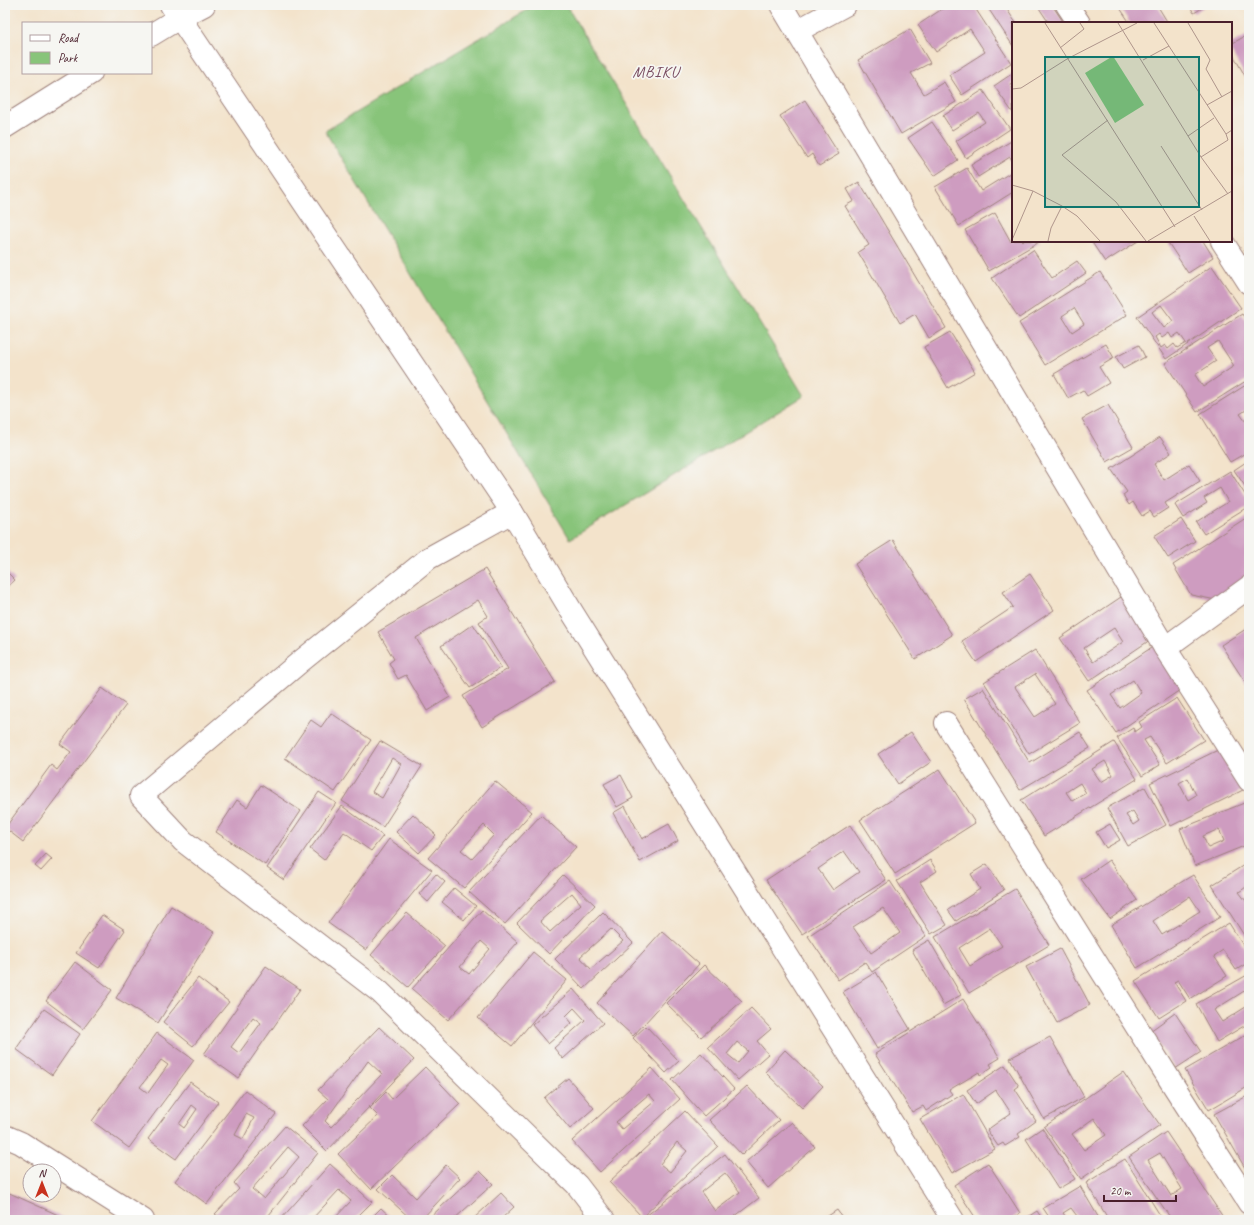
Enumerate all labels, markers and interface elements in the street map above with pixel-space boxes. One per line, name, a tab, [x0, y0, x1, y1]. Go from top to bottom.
legend	[22, 22, 152, 74]
inset map	[1012, 22, 1232, 242]
text: Road	[58, 30, 80, 46]
text: Park	[58, 50, 79, 66]
district label: MBIKU	[633, 62, 682, 82]
north arrow	[22, 1163, 62, 1203]
text: N	[39, 1166, 48, 1180]
scale bar	[1104, 1177, 1176, 1203]
text: 20 m	[1110, 1183, 1132, 1199]

